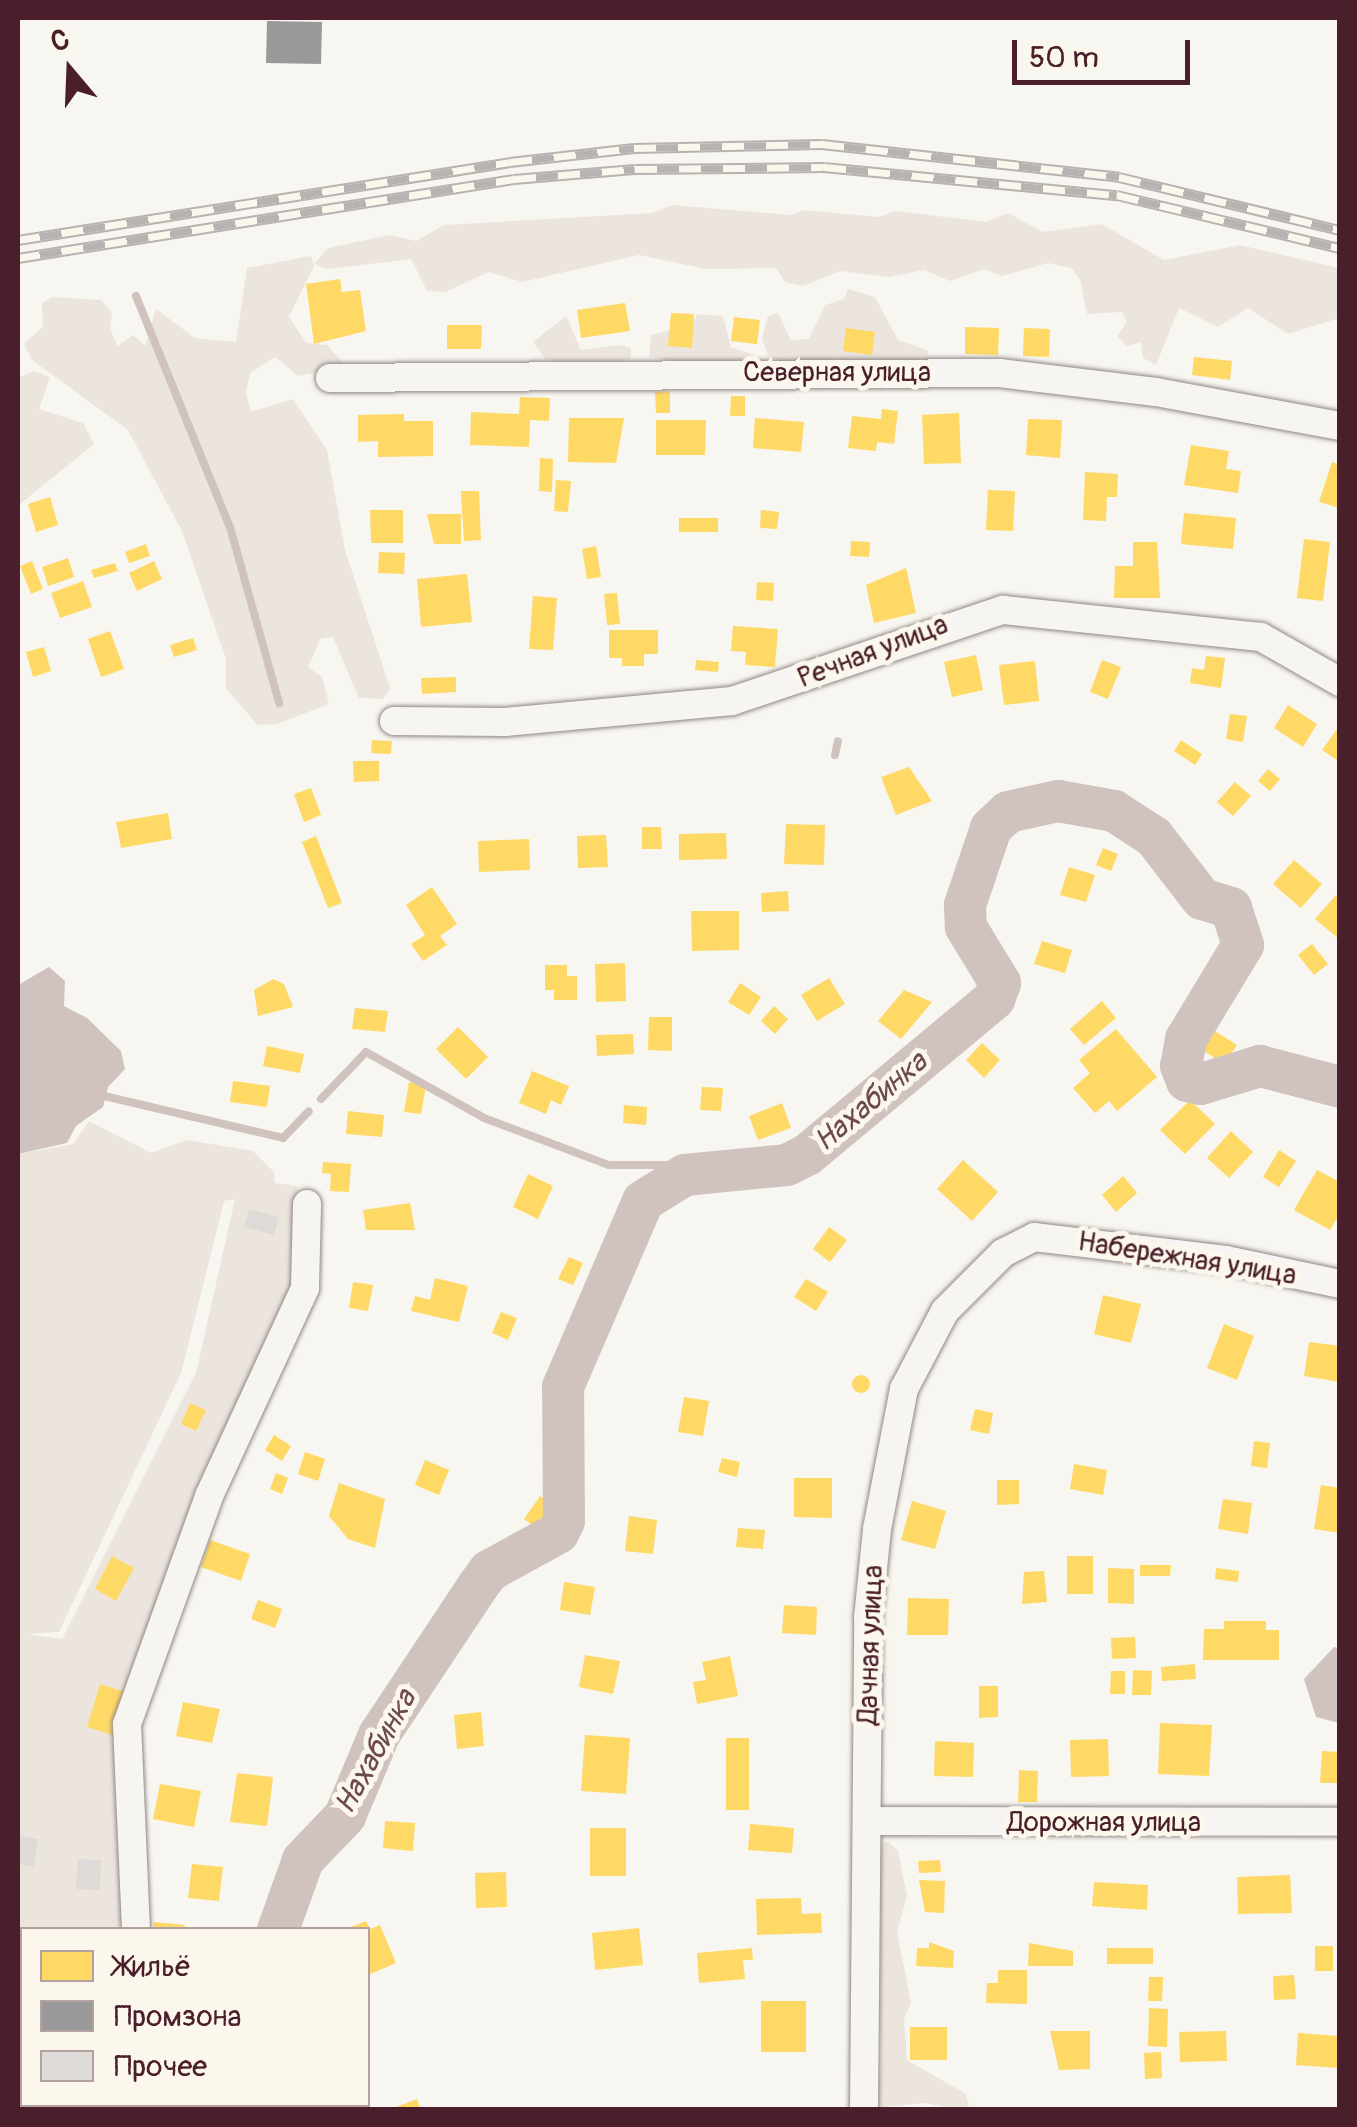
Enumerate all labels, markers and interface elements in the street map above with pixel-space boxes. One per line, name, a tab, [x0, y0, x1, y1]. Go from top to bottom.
north arrow	[20, 20, 120, 120]
scale bar	[1017, 20, 1194, 82]
text: С	[46, 22, 74, 61]
text: 50 m	[1029, 39, 1099, 76]
street label: Северная улица	[743, 356, 931, 390]
street label: Речная улица	[793, 608, 953, 696]
water label: Нахабинка	[807, 1045, 935, 1159]
street label: Набережная улица	[1075, 1225, 1299, 1293]
street label: Дачная улица	[851, 1565, 891, 1725]
water label: Нахабинка	[327, 1684, 425, 1820]
street label: Дорожная улица	[1007, 1806, 1201, 1840]
legend	[20, 1927, 370, 2107]
text: Жильё	[114, 1948, 191, 1985]
text: Промзона	[114, 1998, 242, 2035]
text: Прочее	[114, 2048, 207, 2085]

